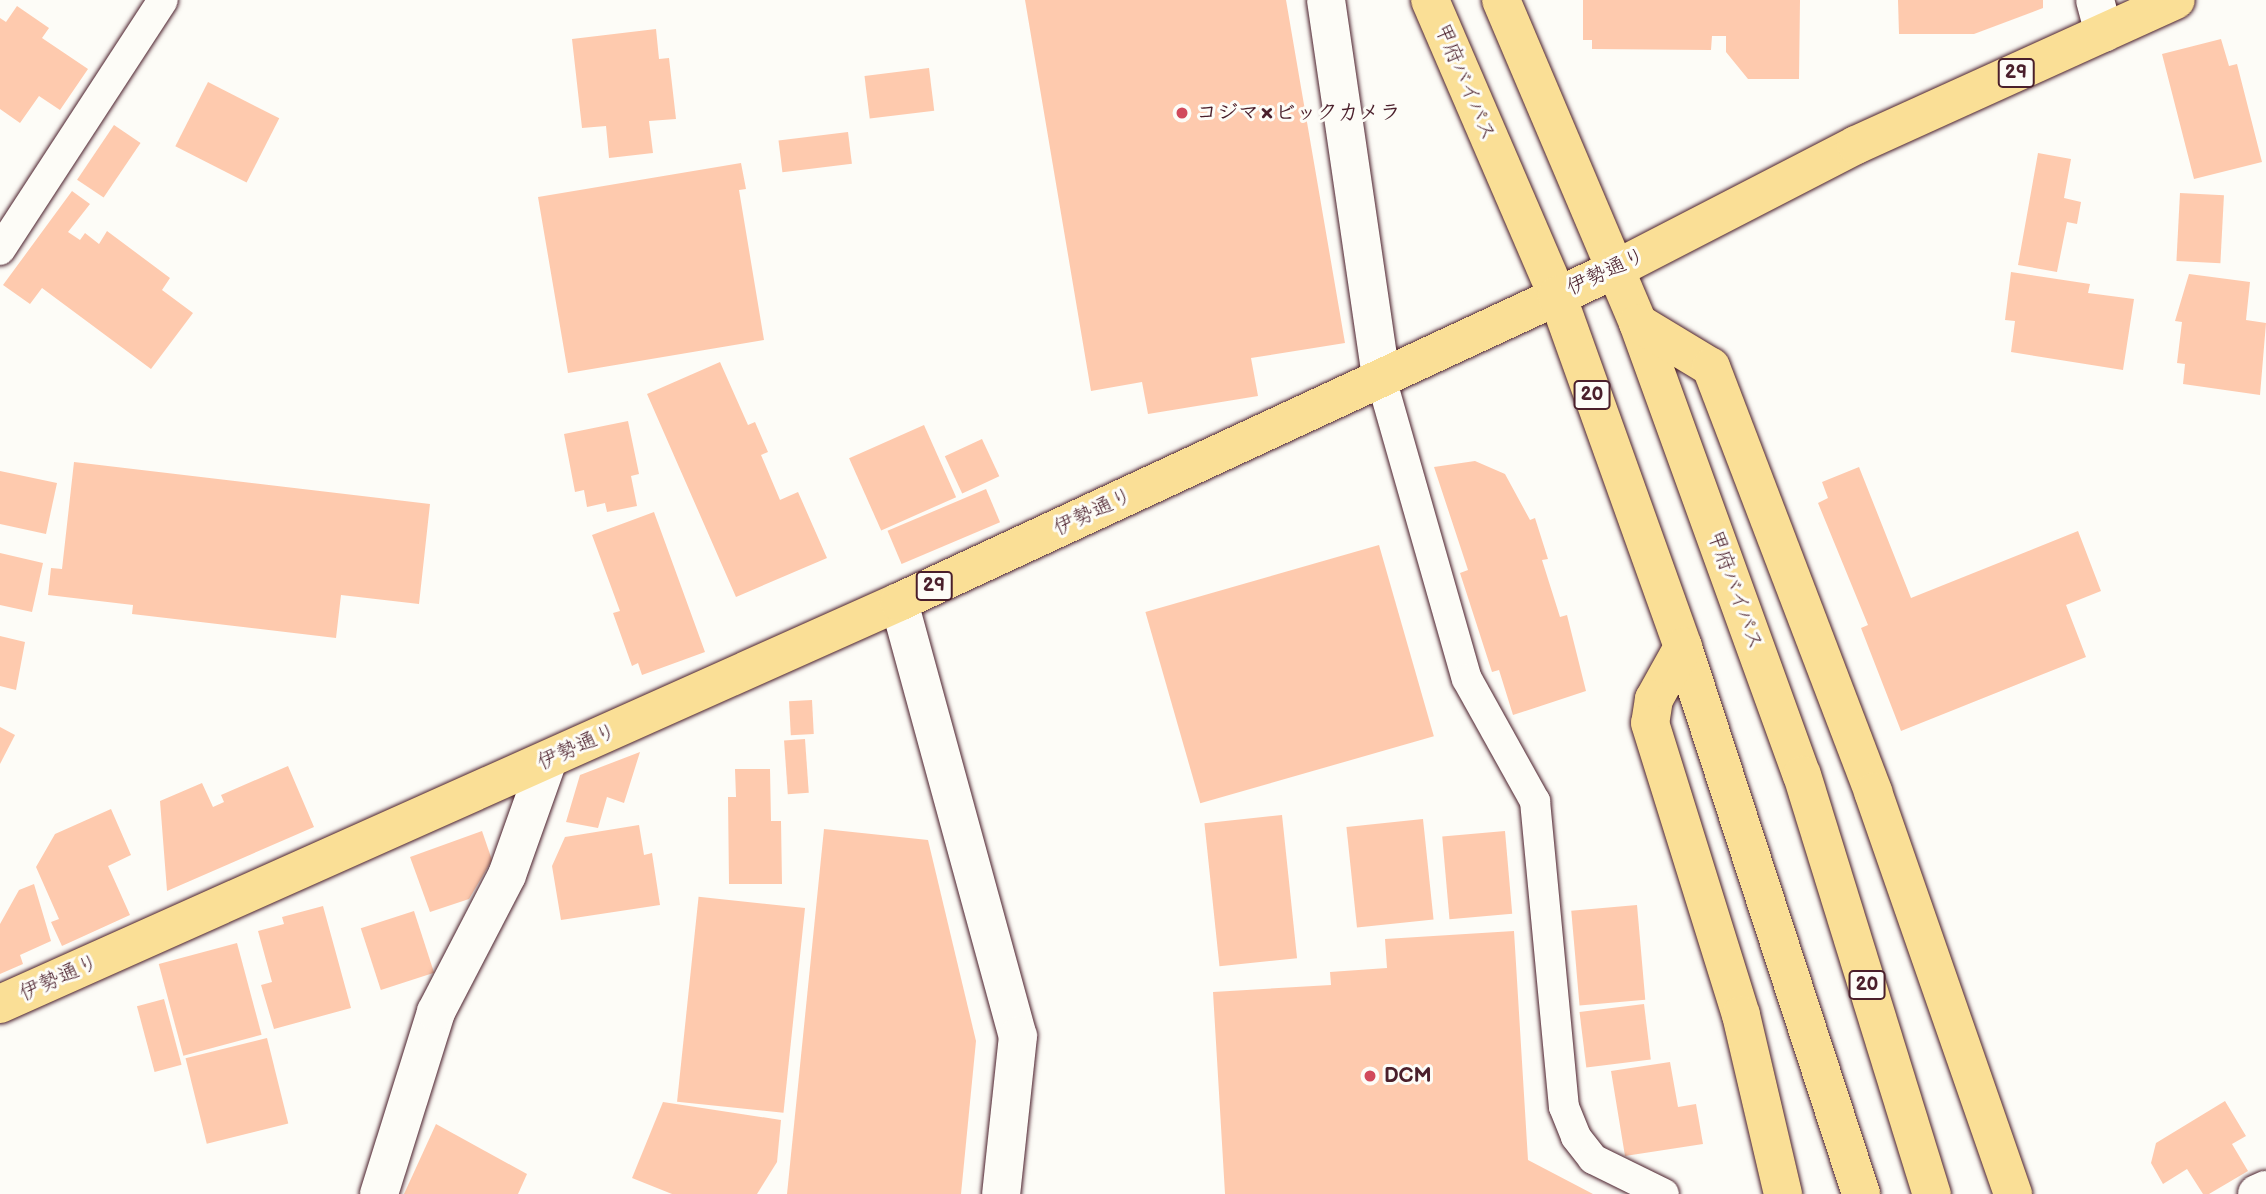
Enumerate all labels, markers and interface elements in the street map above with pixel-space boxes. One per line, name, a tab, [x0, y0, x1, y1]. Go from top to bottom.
street label: 甲府バイパス	[1429, 19, 1501, 145]
road number: 29	[1997, 58, 2035, 88]
place label: コジマ×ビックカメラ	[1196, 100, 1401, 126]
marker: コジマ×ビックカメラ	[1174, 105, 1190, 121]
street label: 伊勢通り	[1563, 243, 1649, 301]
road number: 20	[1573, 380, 1611, 410]
street label: 伊勢通り	[1050, 483, 1136, 541]
street label: 甲府バイパス	[1702, 526, 1768, 654]
road number: 29	[915, 570, 953, 601]
street label: 伊勢通り	[534, 718, 620, 776]
street label: 伊勢通り	[16, 949, 102, 1007]
road number: 20	[1848, 970, 1886, 1001]
place label: DCM	[1384, 1063, 1432, 1089]
marker: DCM	[1362, 1068, 1378, 1084]

